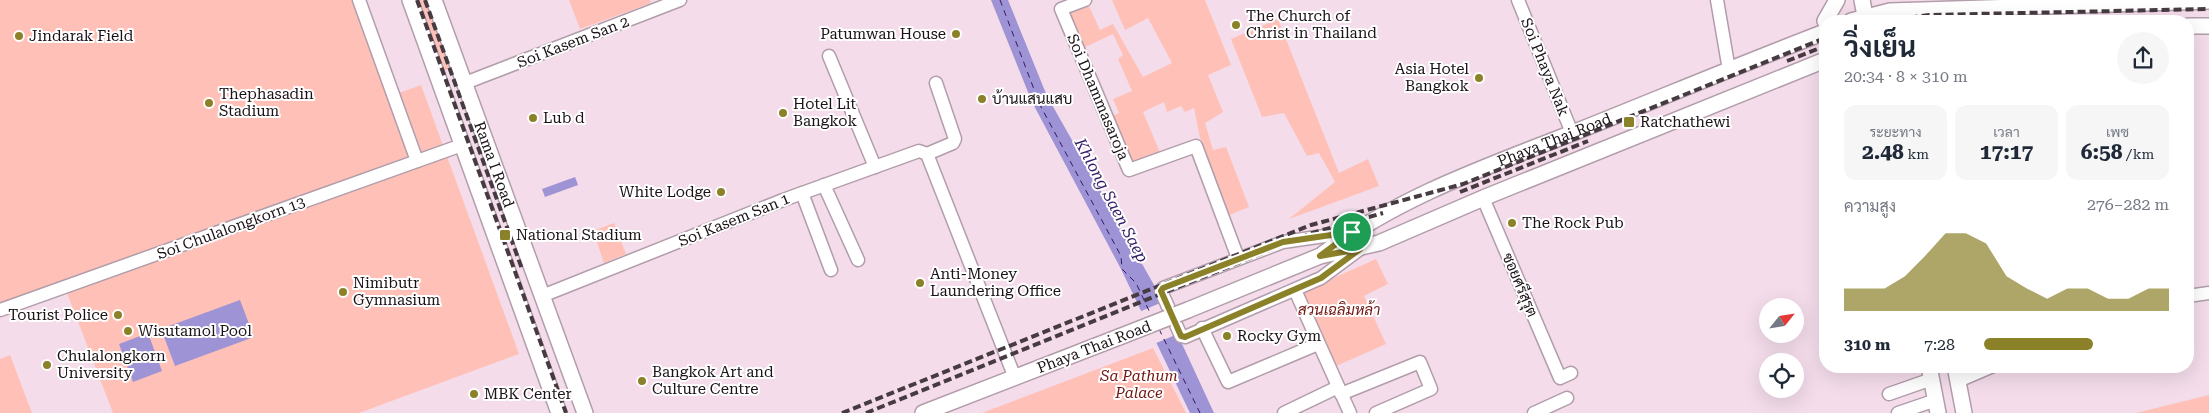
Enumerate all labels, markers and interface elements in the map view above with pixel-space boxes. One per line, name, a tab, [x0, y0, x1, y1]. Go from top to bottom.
place label: The Church of Christ in Thailand	[1246, 7, 1377, 42]
street label: Soi Kasem San 2	[515, 12, 631, 72]
street label: Soi Phaya Nak	[1517, 15, 1573, 119]
marker: The Church of Christ in Thailand	[1230, 19, 1242, 31]
place label: Patumwan House	[820, 25, 946, 43]
place label: Jindarak Field	[29, 27, 134, 45]
marker: Patumwan House	[950, 28, 962, 40]
marker: Jindarak Field	[13, 30, 25, 42]
street label: Soi Dhammasaroja	[1063, 31, 1133, 163]
text: วิ่งเย็น	[1844, 31, 1916, 64]
button: share	[2117, 32, 2169, 84]
place label: Asia Hotel Bangkok	[1395, 60, 1469, 95]
text: 20:34 · 8 × 310 m	[1844, 67, 1968, 86]
marker: Asia Hotel Bangkok	[1473, 72, 1485, 84]
place label: Thephasadin Stadium	[219, 85, 314, 120]
place label: บ้านแสนแสบ	[992, 89, 1073, 108]
marker: บ้านแสนแสบ	[976, 93, 988, 105]
place label: Hotel Lit Bangkok	[793, 95, 858, 130]
marker: Thephasadin Stadium	[203, 97, 215, 109]
marker: Hotel Lit Bangkok	[777, 107, 789, 119]
place label: Lub d	[543, 109, 585, 127]
street label: Phaya Thai Road	[1495, 109, 1614, 170]
marker: Lub d	[527, 112, 539, 124]
place label: Ratchathewi	[1640, 113, 1731, 131]
marker: Ratchathewi	[1622, 115, 1636, 129]
street label: Rama I Road	[470, 119, 518, 210]
text: ระยะทาง	[1869, 124, 1922, 140]
text: เวลา	[1993, 124, 2020, 140]
text: เพซ	[2106, 124, 2129, 140]
water label: Khlong Saen Saep	[1070, 134, 1152, 266]
text: 2.48	[1862, 140, 1904, 164]
text: 17:17	[1980, 140, 2033, 164]
text: 6:58	[2081, 140, 2123, 164]
text: km	[1904, 146, 1929, 162]
text: /km	[2123, 146, 2154, 162]
place label: White Lodge	[619, 183, 711, 201]
marker: White Lodge	[715, 186, 727, 198]
street label: Soi Kasem San 1	[676, 189, 792, 251]
street label: Soi Chulalongkorn 13	[154, 193, 308, 263]
text: 276–282 m	[2087, 195, 2169, 214]
text: ความสูง	[1844, 197, 1896, 216]
pin	[1331, 211, 1373, 253]
place label: The Rock Pub	[1522, 214, 1624, 232]
marker: The Rock Pub	[1506, 217, 1518, 229]
icon: arrive	[1338, 218, 1366, 246]
place label: National Stadium	[516, 226, 642, 244]
marker: National Stadium	[498, 228, 512, 242]
street label: ซอยศรีสุรุต	[1497, 250, 1542, 321]
place label: Anti-Money Laundering Office	[930, 265, 1061, 300]
place label: Nimibutr Gymnasium	[353, 274, 441, 309]
marker: Anti-Money Laundering Office	[914, 277, 926, 289]
marker: Nimibutr Gymnasium	[337, 286, 349, 298]
north arrow	[1759, 298, 1804, 342]
map controls	[1759, 298, 1804, 398]
park label: สวนเฉลิมหล้า	[1298, 300, 1380, 319]
place label: Tourist Police	[8, 306, 108, 324]
marker: Tourist Police	[112, 309, 124, 321]
street label: Phaya Thai Road	[1034, 317, 1154, 377]
place label: Wisutamol Pool	[138, 322, 252, 340]
marker: Wisutamol Pool	[122, 325, 134, 337]
place label: Rocky Gym	[1237, 327, 1322, 345]
marker: Rocky Gym	[1221, 330, 1233, 342]
text: 310 m	[1844, 335, 1890, 354]
text: 7:28	[1924, 335, 1955, 354]
place label: Chulalongkorn University	[57, 347, 166, 382]
button: locate	[1759, 353, 1804, 398]
marker: Chulalongkorn University	[41, 359, 53, 371]
place label: Bangkok Art and Culture Centre	[652, 363, 774, 398]
park label: Sa Pathum Palace	[1099, 367, 1178, 402]
marker: Bangkok Art and Culture Centre	[636, 375, 648, 387]
place label: MBK Center	[484, 385, 572, 403]
marker: MBK Center	[468, 388, 480, 400]

